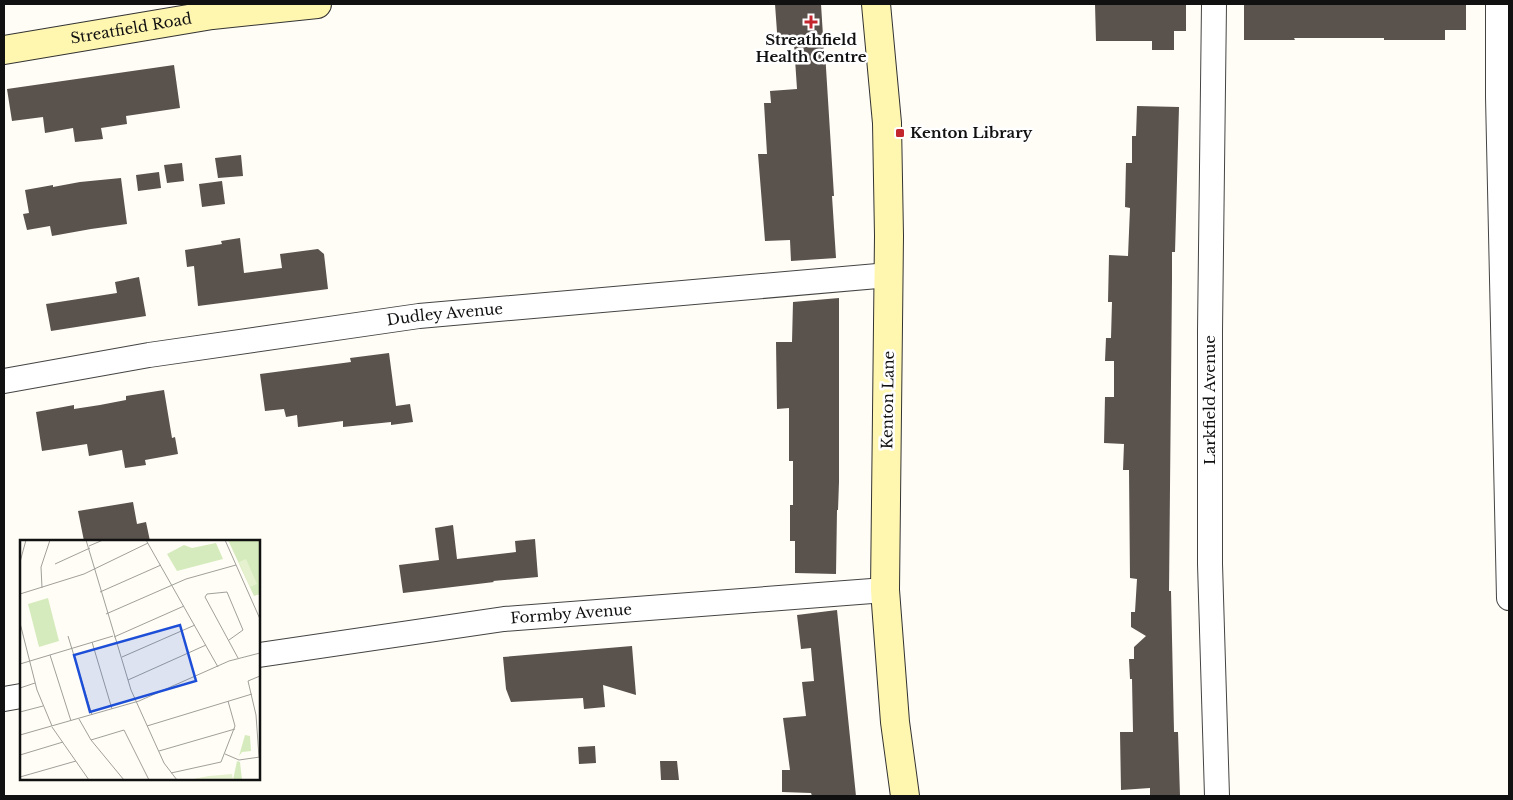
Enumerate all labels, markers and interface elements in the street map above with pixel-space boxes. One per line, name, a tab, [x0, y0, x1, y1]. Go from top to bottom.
street label: Streatfield Road	[69, 9, 193, 48]
marker: Streathfield Health Centre	[804, 15, 818, 29]
place label: Streathfield Health Centre	[756, 30, 867, 66]
place label: Kenton Library	[910, 123, 1033, 142]
marker: Kenton Library	[894, 127, 906, 139]
street label: Dudley Avenue	[385, 299, 504, 330]
street label: Larkfield Avenue	[1200, 335, 1219, 465]
street label: Kenton Lane	[877, 351, 898, 449]
inset map	[20, 540, 260, 780]
street label: Formby Avenue	[510, 599, 633, 627]

